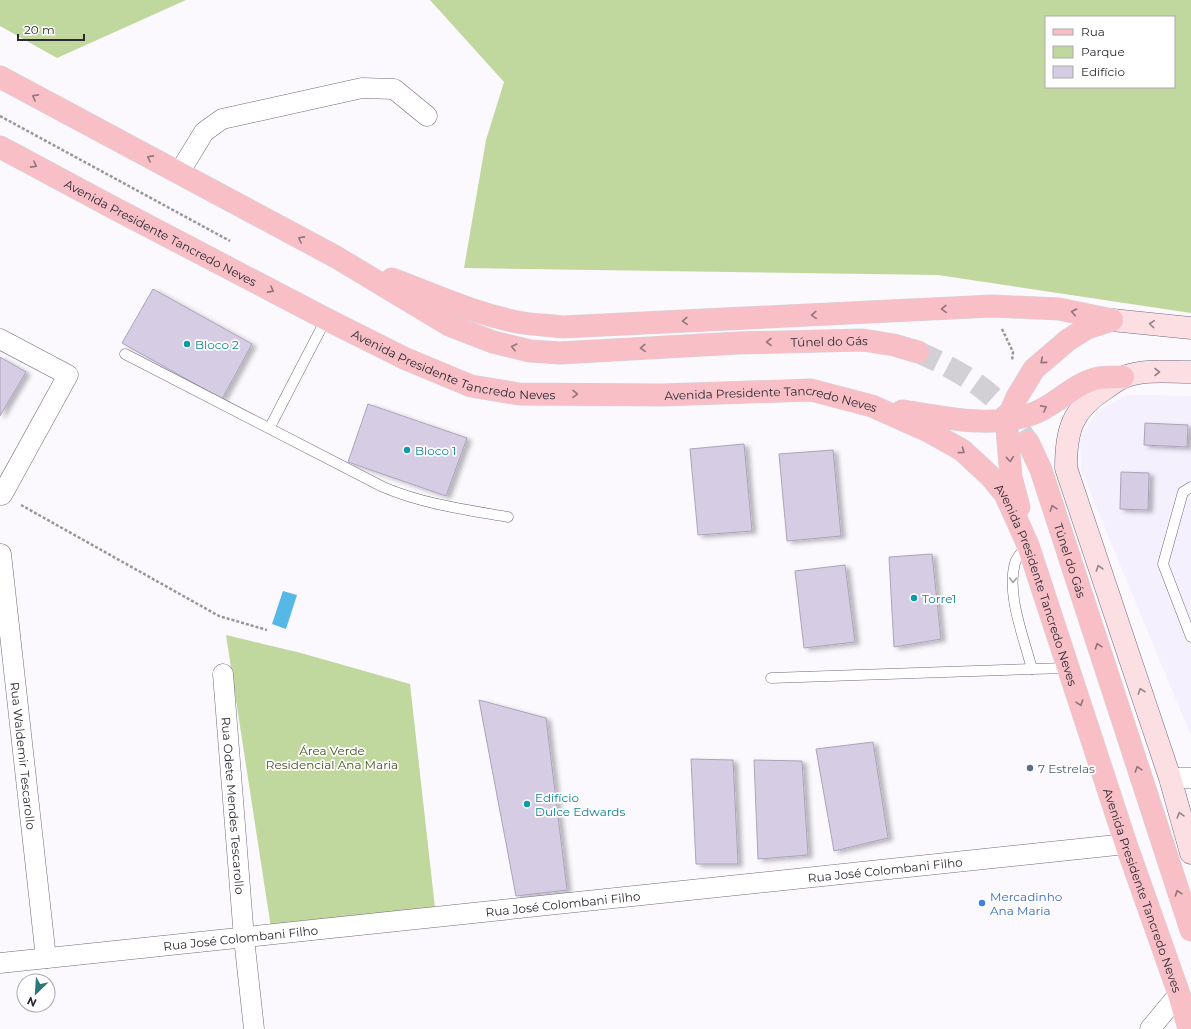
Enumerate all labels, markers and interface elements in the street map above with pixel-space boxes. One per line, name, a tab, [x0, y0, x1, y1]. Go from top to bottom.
scale bar	[18, 16, 84, 42]
legend	[1045, 16, 1175, 88]
text: 20 m	[24, 22, 55, 37]
text: Rua	[1081, 24, 1105, 39]
text: Parque	[1081, 44, 1125, 59]
text: Edifício	[1081, 64, 1125, 79]
one-way arrow	[32, 94, 39, 101]
one-way arrow	[147, 155, 154, 163]
one-way arrow	[30, 161, 37, 168]
street label: Avenida Presidente Tancredo Neves	[62, 176, 260, 289]
one-way arrow	[298, 236, 306, 244]
one-way arrow	[267, 286, 274, 293]
one-way arrow	[941, 304, 947, 313]
one-way arrow	[1071, 309, 1077, 317]
one-way arrow	[811, 310, 817, 319]
one-way arrow	[682, 316, 688, 325]
one-way arrow	[1149, 320, 1155, 329]
street label: Avenida Presidente Tancredo Neves	[349, 326, 556, 402]
street label: Túnel do Gás	[790, 332, 869, 349]
place label: Bloco 2	[195, 337, 239, 352]
one-way arrow	[766, 338, 772, 346]
marker: Bloco 2	[182, 339, 192, 349]
one-way arrow	[511, 344, 517, 352]
one-way arrow	[640, 344, 646, 353]
one-way arrow	[1041, 356, 1048, 363]
one-way arrow	[1154, 368, 1160, 376]
street label: Avenida Presidente Tancredo Neves	[664, 382, 880, 415]
one-way arrow	[572, 390, 578, 398]
one-way arrow	[1040, 405, 1048, 413]
place label: Bloco 1	[415, 443, 456, 458]
marker: Bloco 1	[402, 445, 412, 455]
one-way arrow	[957, 446, 964, 453]
one-way arrow	[1005, 456, 1014, 462]
street label: Avenida Presidente Tancredo Neves	[992, 480, 1081, 688]
one-way arrow	[1049, 505, 1058, 512]
street label: Túnel do Gás	[1051, 521, 1090, 600]
one-way arrow	[1095, 565, 1104, 572]
one-way arrow	[1009, 576, 1018, 583]
place label: Torre1	[922, 591, 956, 606]
marker: Torre1	[909, 593, 919, 603]
one-way arrow	[1095, 642, 1103, 649]
street label: Rua Waldemir Tescarollo	[8, 681, 39, 831]
one-way arrow	[1137, 688, 1146, 695]
one-way arrow	[1075, 699, 1084, 706]
street label: Rua Odete Mendes Tescarollo	[219, 716, 248, 895]
park label: Área Verde Residencial Ana Maria	[266, 743, 398, 772]
place label: 7 Estrelas	[1038, 761, 1095, 776]
marker: 7 Estrelas	[1025, 763, 1035, 773]
one-way arrow	[1134, 766, 1143, 773]
street label: Avenida Presidente Tancredo Neves	[1101, 786, 1185, 995]
place label: Edifício Dulce Edwards	[535, 790, 626, 819]
marker: Edifício Dulce Edwards	[522, 799, 532, 809]
one-way arrow	[1176, 812, 1185, 819]
street label: Rua José Colombani Filho	[807, 854, 963, 885]
street label: Rua José Colombani Filho	[485, 888, 641, 919]
place label: Mercadinho Ana Maria	[990, 889, 1062, 918]
one-way arrow	[1174, 890, 1183, 897]
marker: Mercadinho Ana Maria	[977, 898, 987, 908]
street label: Rua José Colombani Filho	[163, 922, 319, 953]
north arrow	[16, 973, 56, 1013]
text: N	[25, 994, 39, 1010]

